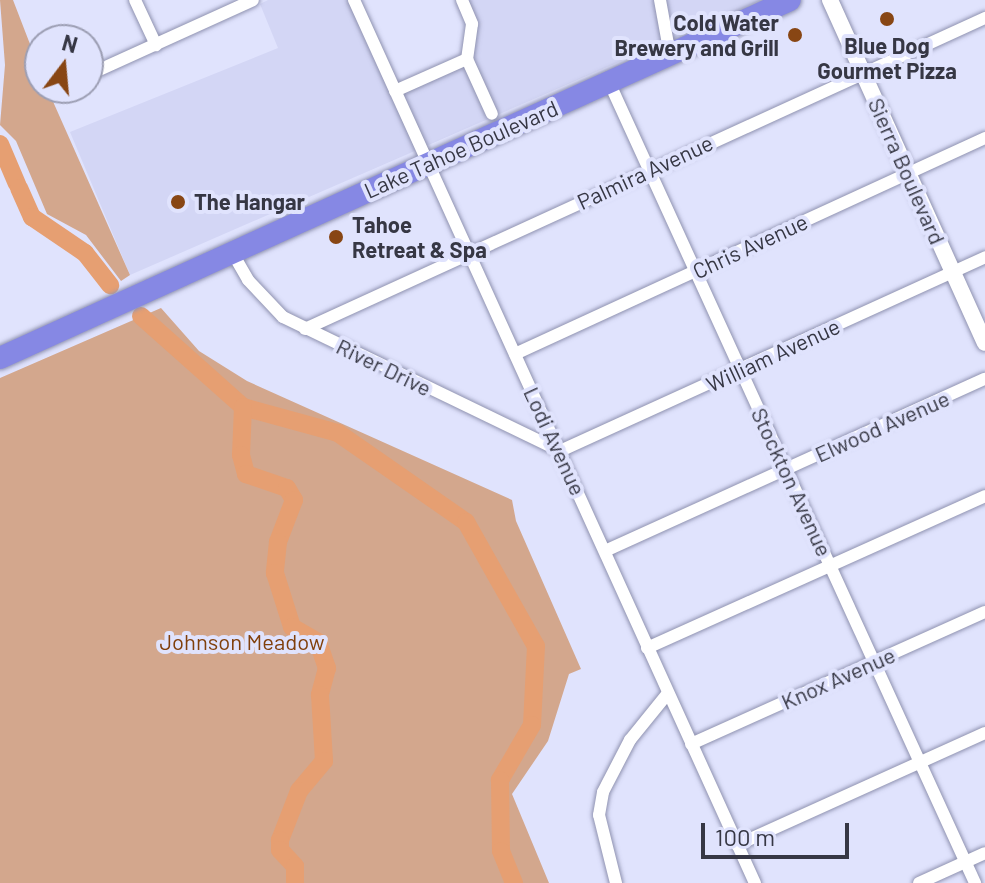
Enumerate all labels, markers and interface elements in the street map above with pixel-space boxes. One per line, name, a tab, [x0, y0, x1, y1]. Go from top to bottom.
place label: Cold Water Brewery and Grill	[614, 9, 779, 60]
marker: Blue Dog Gourmet Pizza	[878, 10, 896, 28]
north arrow	[24, 24, 104, 104]
marker: Cold Water Brewery and Grill	[786, 26, 804, 44]
text: N	[59, 28, 81, 57]
place label: Blue Dog Gourmet Pizza	[817, 32, 957, 84]
street label: Lake Tahoe Boulevard	[360, 94, 562, 204]
street label: Sierra Boulevard	[863, 94, 951, 248]
street label: Palmira Avenue	[573, 129, 717, 215]
place label: The Hangar	[194, 189, 305, 215]
marker: The Hangar	[169, 193, 187, 211]
street label: Chris Avenue	[688, 208, 812, 284]
place label: Tahoe Retreat & Spa	[352, 211, 487, 262]
marker: Tahoe Retreat & Spa	[327, 228, 345, 246]
street label: William Avenue	[702, 313, 844, 397]
street label: River Drive	[332, 333, 436, 401]
street label: Lodi Avenue	[518, 383, 592, 499]
street label: Elwood Avenue	[811, 385, 953, 467]
street label: Stockton Avenue	[746, 404, 838, 560]
park label: Johnson Meadow	[159, 629, 325, 655]
street label: Knox Avenue	[777, 641, 899, 715]
scale bar	[705, 807, 853, 857]
text: 100 m	[715, 822, 775, 851]

